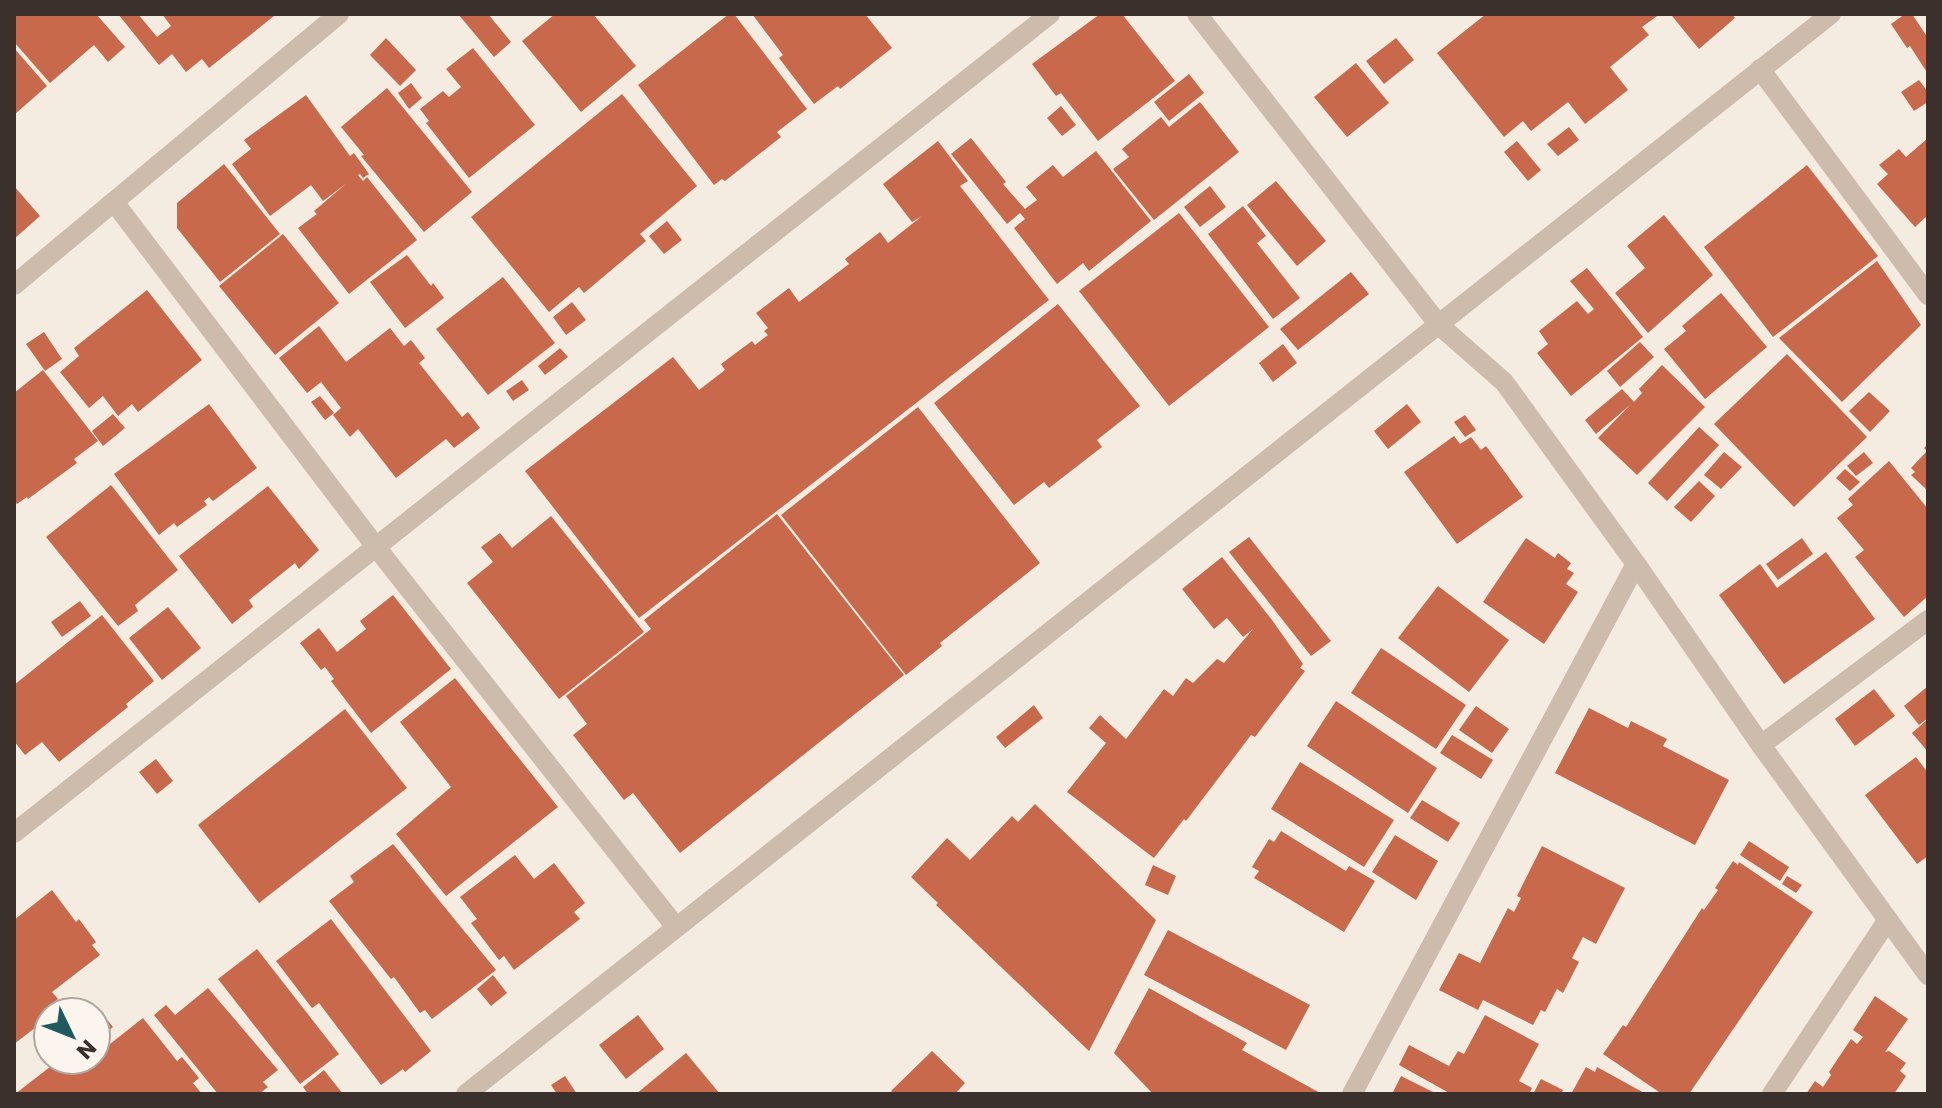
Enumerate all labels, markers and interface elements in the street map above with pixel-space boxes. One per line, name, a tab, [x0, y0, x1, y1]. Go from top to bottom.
north arrow	[32, 996, 112, 1076]
text: N	[69, 1033, 103, 1066]

